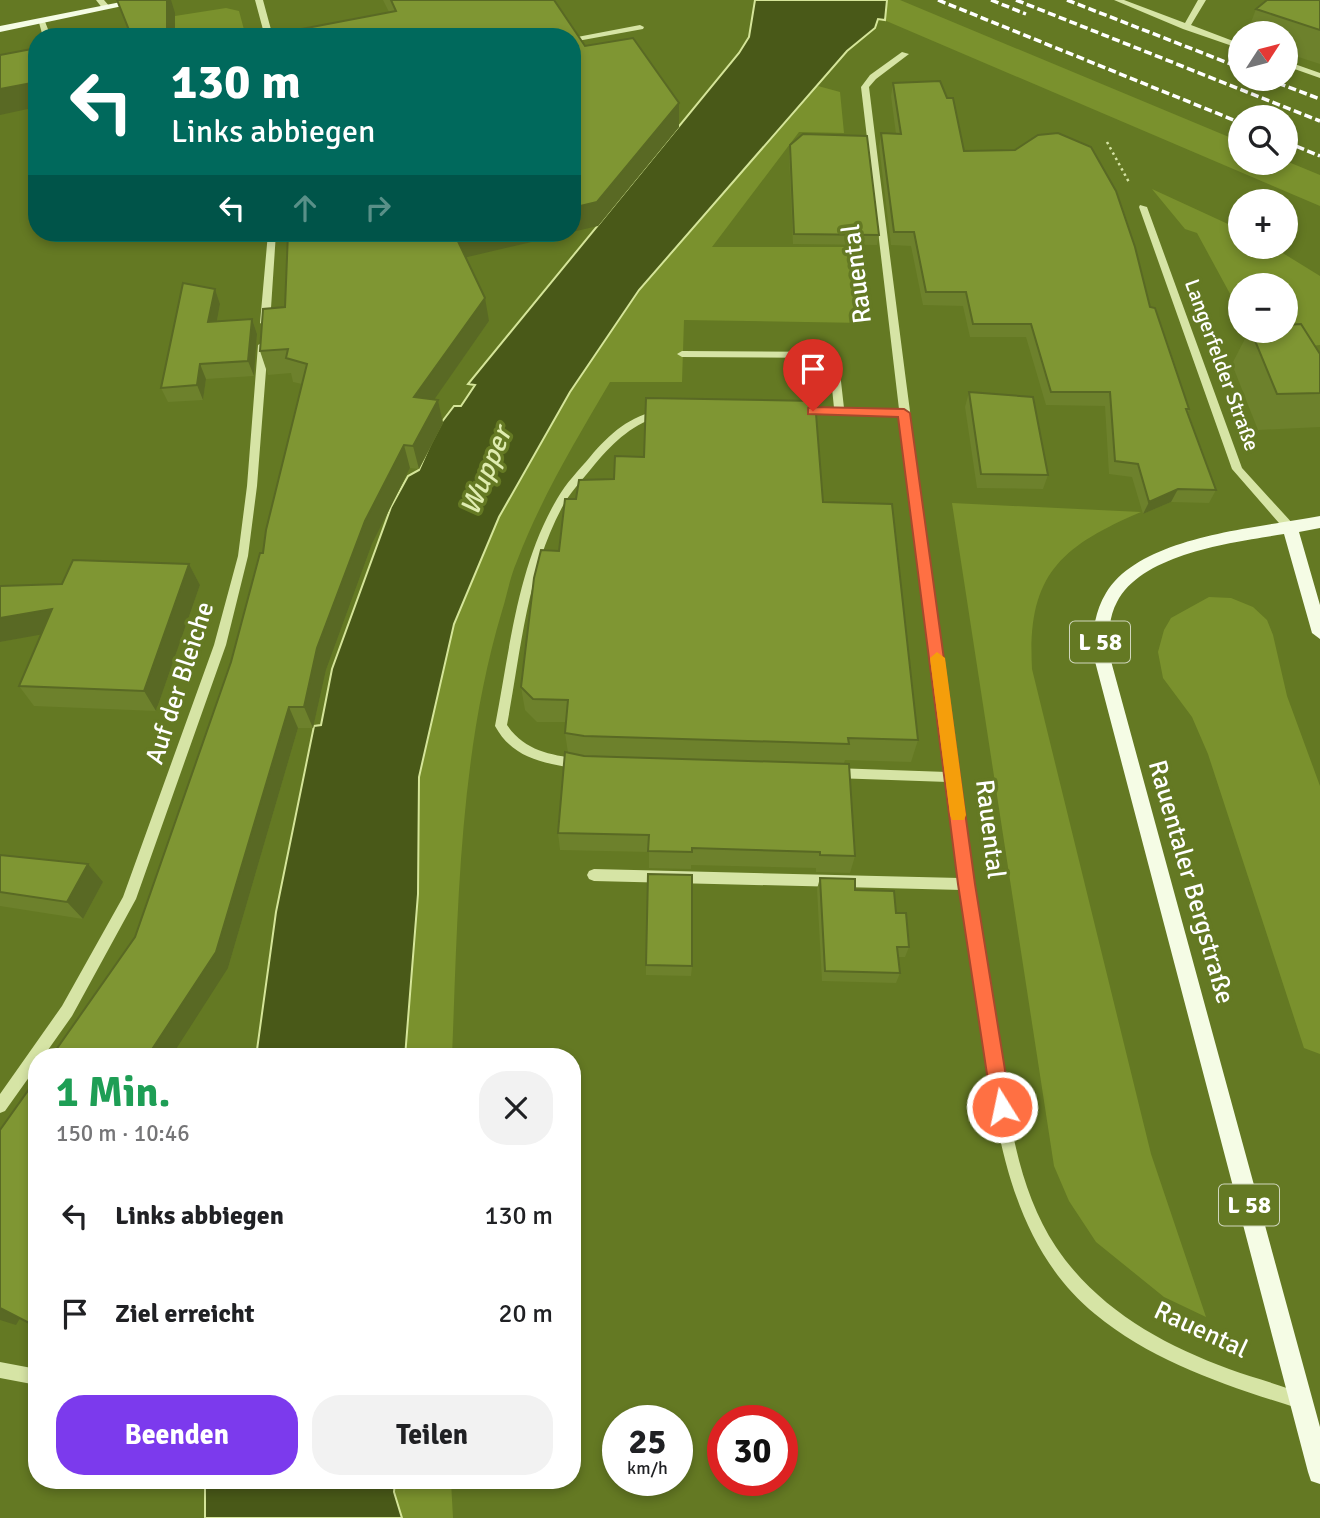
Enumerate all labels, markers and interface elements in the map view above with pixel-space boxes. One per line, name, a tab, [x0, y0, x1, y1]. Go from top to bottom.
north arrow	[1228, 21, 1298, 91]
map controls	[1228, 21, 1298, 343]
text: 130 m	[171, 52, 301, 112]
icon: left	[56, 56, 147, 147]
button: search	[1228, 105, 1298, 175]
text: Links abbiegen	[171, 112, 375, 151]
icon: left	[213, 189, 251, 227]
icon: ahead	[286, 189, 324, 227]
icon: right	[359, 189, 397, 227]
button: +	[1228, 189, 1298, 259]
street label: Rauental	[835, 222, 879, 326]
button: −	[1228, 273, 1298, 343]
street label: Langerfelder Straße	[1179, 275, 1265, 455]
pin	[783, 339, 843, 411]
icon: arrive	[794, 350, 832, 388]
water label: Wupper	[453, 419, 520, 520]
street label: Auf der Bleiche	[139, 598, 221, 768]
road number: L 58	[1070, 622, 1130, 662]
street label: Rauentaler Bergstraße	[1141, 756, 1241, 1008]
street label: Rauental	[968, 777, 1012, 881]
text: 1 Min.	[56, 1067, 170, 1118]
position arrow	[965, 1070, 1039, 1144]
button: close	[479, 1071, 553, 1145]
text: 150 m · 10:46	[56, 1119, 190, 1148]
road number: L 58	[1219, 1184, 1279, 1226]
icon: left	[56, 1197, 94, 1235]
text: Links abbiegen	[115, 1200, 284, 1232]
text: 130 m	[484, 1200, 553, 1232]
street label: Rauental	[1149, 1294, 1253, 1366]
icon: arrive	[56, 1295, 94, 1333]
text: Ziel erreicht	[115, 1298, 255, 1330]
text: 20 m	[498, 1298, 553, 1330]
button: Beenden	[56, 1395, 298, 1475]
button: Teilen	[312, 1395, 553, 1475]
speed limit sign: 30	[707, 1405, 798, 1496]
text: 25	[629, 1420, 666, 1463]
text: km/h	[627, 1457, 668, 1479]

